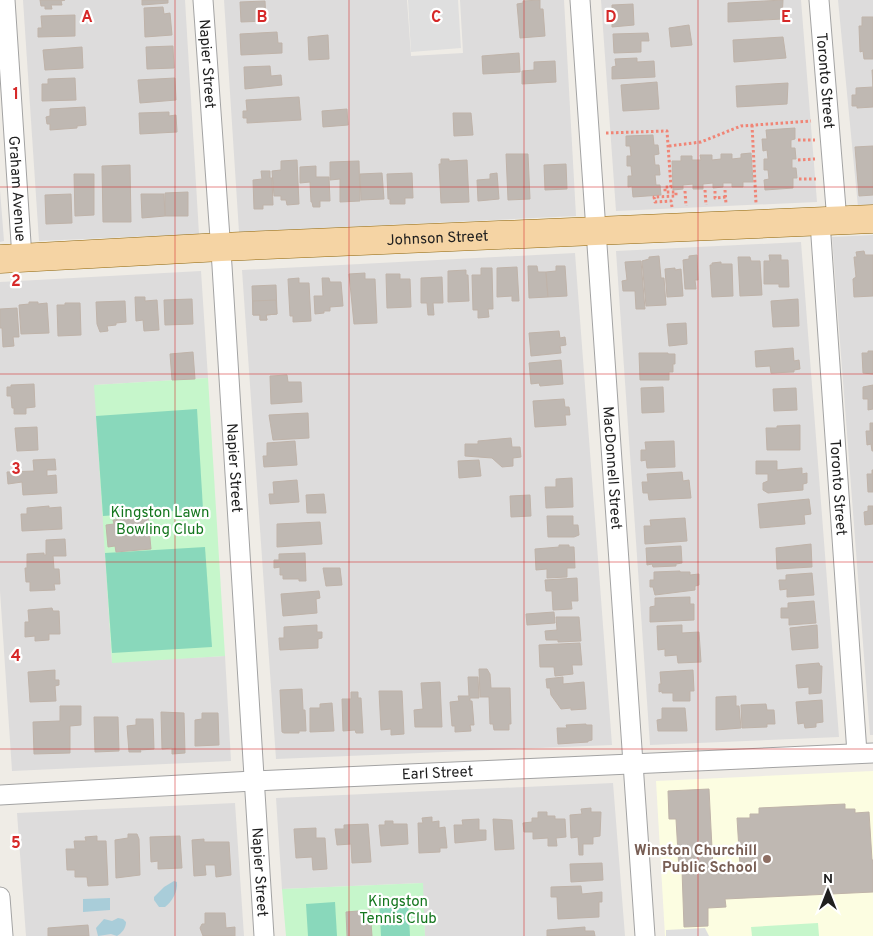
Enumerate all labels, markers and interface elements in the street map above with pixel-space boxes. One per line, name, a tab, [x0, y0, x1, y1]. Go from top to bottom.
text: A	[81, 8, 93, 28]
text: B	[256, 8, 268, 28]
text: C	[431, 8, 441, 28]
text: D	[605, 8, 617, 28]
text: E	[781, 8, 791, 28]
street label: Napier Street	[193, 19, 219, 109]
street label: Toronto Street	[811, 32, 837, 130]
text: 1	[13, 85, 19, 105]
street label: Graham Avenue	[3, 135, 29, 242]
street label: Johnson Street	[386, 228, 489, 251]
text: 2	[11, 272, 21, 292]
street label: MacDonnell Street	[597, 406, 625, 530]
street label: Napier Street	[221, 423, 245, 513]
street label: Toronto Street	[824, 439, 850, 536]
text: 3	[11, 460, 21, 480]
park label: Kingston Lawn Bowling Club	[111, 504, 209, 540]
text: 4	[11, 647, 21, 667]
street label: Earl Street	[401, 763, 474, 785]
street label: Napier Street	[246, 827, 271, 917]
text: 5	[11, 834, 21, 854]
place label: Winston Churchill Public School	[634, 842, 757, 878]
marker: Winston Churchill Public School	[761, 853, 773, 865]
north arrow	[803, 866, 853, 916]
text: N	[823, 871, 833, 888]
park label: Kingston Tennis Club	[359, 893, 437, 929]

